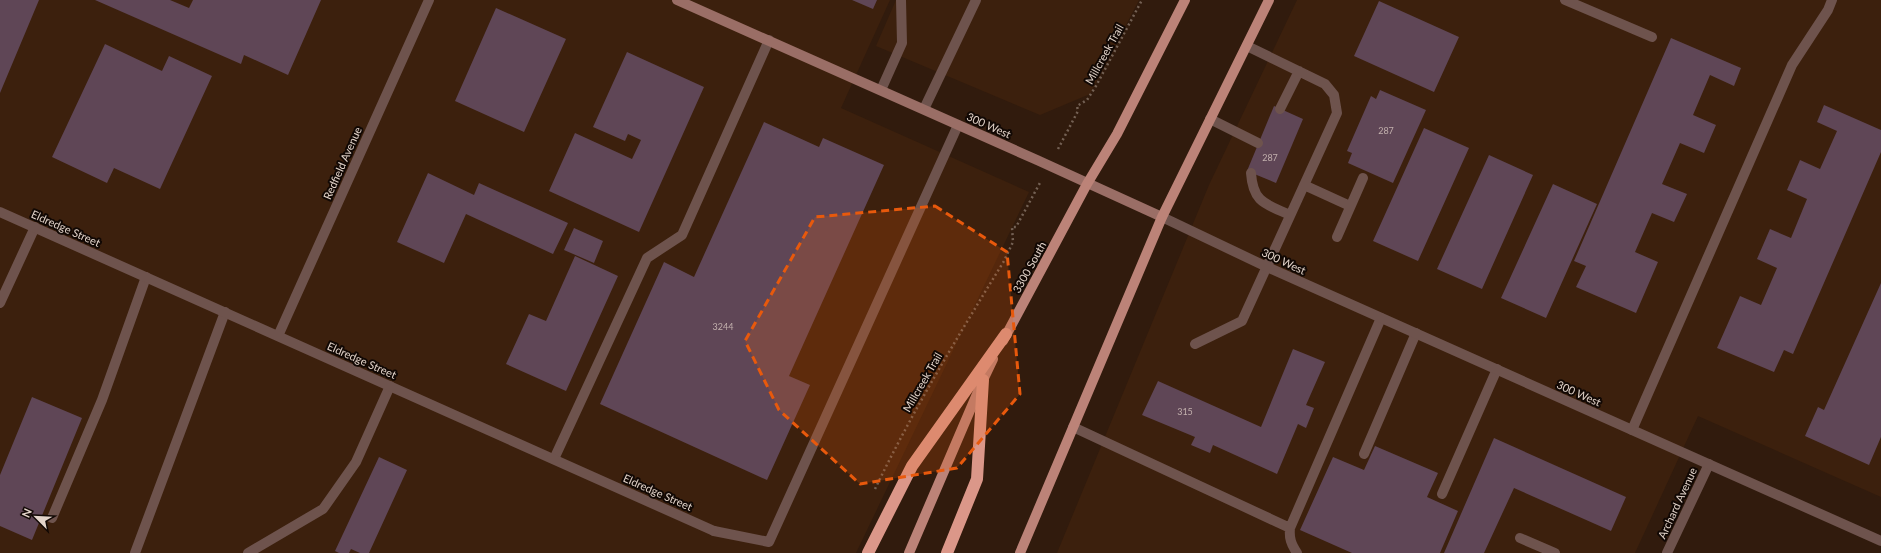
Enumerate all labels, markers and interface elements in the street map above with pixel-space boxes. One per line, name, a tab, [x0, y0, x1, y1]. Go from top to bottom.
street label: Millcreek Trail	[1082, 22, 1126, 86]
street label: 300 West	[965, 109, 1013, 141]
street label: Redfield Avenue	[320, 124, 364, 201]
house number: 287	[1378, 125, 1394, 136]
house number: 287	[1262, 152, 1278, 163]
street label: Eldredge Street	[30, 207, 103, 249]
street label: 3300 South	[1010, 239, 1048, 295]
street label: 300 West	[1260, 245, 1308, 277]
house number: 3244	[713, 321, 733, 332]
street label: Eldredge Street	[326, 339, 399, 381]
street label: Millcreek Trail	[900, 350, 944, 414]
street label: 300 West	[1555, 377, 1603, 409]
house number: 315	[1177, 406, 1193, 417]
street label: Archard Avenue	[1655, 465, 1699, 541]
street label: Eldredge Street	[622, 471, 695, 513]
north arrow	[16, 497, 56, 537]
text: N	[19, 506, 34, 519]

